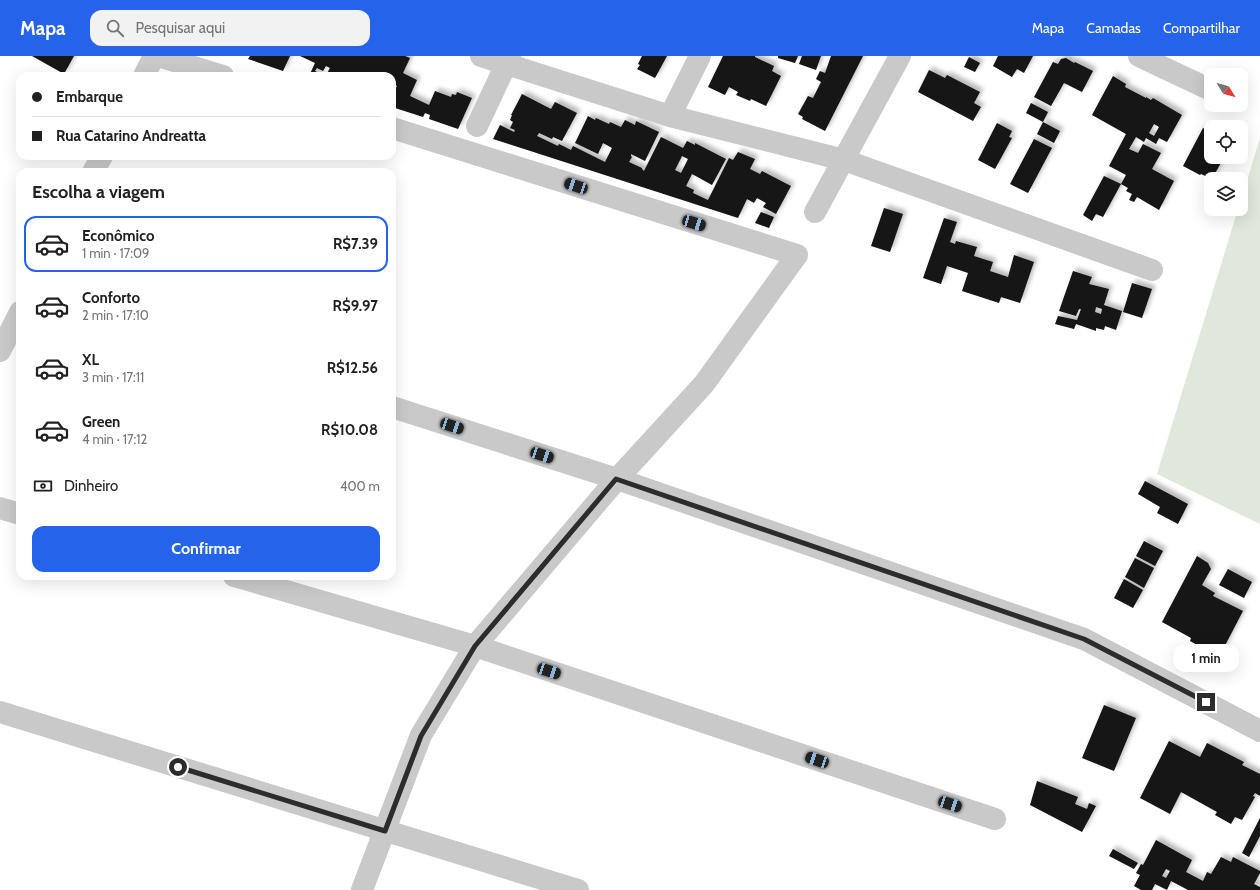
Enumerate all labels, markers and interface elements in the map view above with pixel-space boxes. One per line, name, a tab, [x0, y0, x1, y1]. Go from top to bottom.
search box	[90, 10, 370, 46]
text: Mapa	[20, 17, 66, 40]
icon: search	[104, 17, 126, 39]
text: Pesquisar aqui	[136, 19, 225, 37]
text: Mapa	[1032, 19, 1064, 37]
text: Camadas	[1086, 19, 1141, 37]
text: Compartilhar	[1163, 19, 1240, 37]
north arrow	[1204, 68, 1248, 112]
map controls	[1204, 68, 1248, 216]
text: Embarque	[56, 88, 123, 106]
button: locate	[1204, 120, 1248, 164]
text: Rua Catarino Andreatta	[56, 127, 206, 145]
button: layers	[1204, 172, 1248, 216]
car	[563, 177, 589, 195]
text: Escolha a viagem	[32, 181, 165, 203]
car	[681, 214, 707, 232]
icon: car	[34, 226, 70, 262]
text: Econômico	[82, 227, 154, 245]
text: R$7.39	[333, 235, 378, 253]
text: 1 min · 17:09	[82, 245, 149, 261]
icon: car	[34, 288, 70, 324]
text: Conforto	[82, 289, 140, 307]
text: R$9.97	[333, 297, 378, 315]
text: 2 min · 17:10	[82, 307, 149, 323]
icon: car	[34, 350, 70, 386]
text: XL	[82, 351, 99, 369]
text: R$12.56	[327, 359, 378, 377]
text: 3 min · 17:11	[82, 369, 144, 385]
icon: car	[34, 412, 70, 448]
text: Green	[82, 413, 120, 431]
car	[439, 417, 465, 435]
text: R$10.08	[321, 421, 378, 439]
text: 4 min · 17:12	[82, 431, 147, 447]
car	[529, 446, 555, 464]
icon: cash	[32, 475, 54, 497]
text: Dinheiro	[64, 477, 118, 495]
text: 400 m	[340, 478, 380, 494]
button: Confirmar	[32, 526, 380, 572]
callout: 1 min	[1173, 644, 1239, 672]
text: 1 min	[1191, 650, 1221, 666]
car	[536, 662, 562, 680]
route end	[1197, 693, 1215, 711]
car	[804, 750, 830, 770]
route start	[169, 758, 187, 776]
car	[937, 795, 963, 813]

